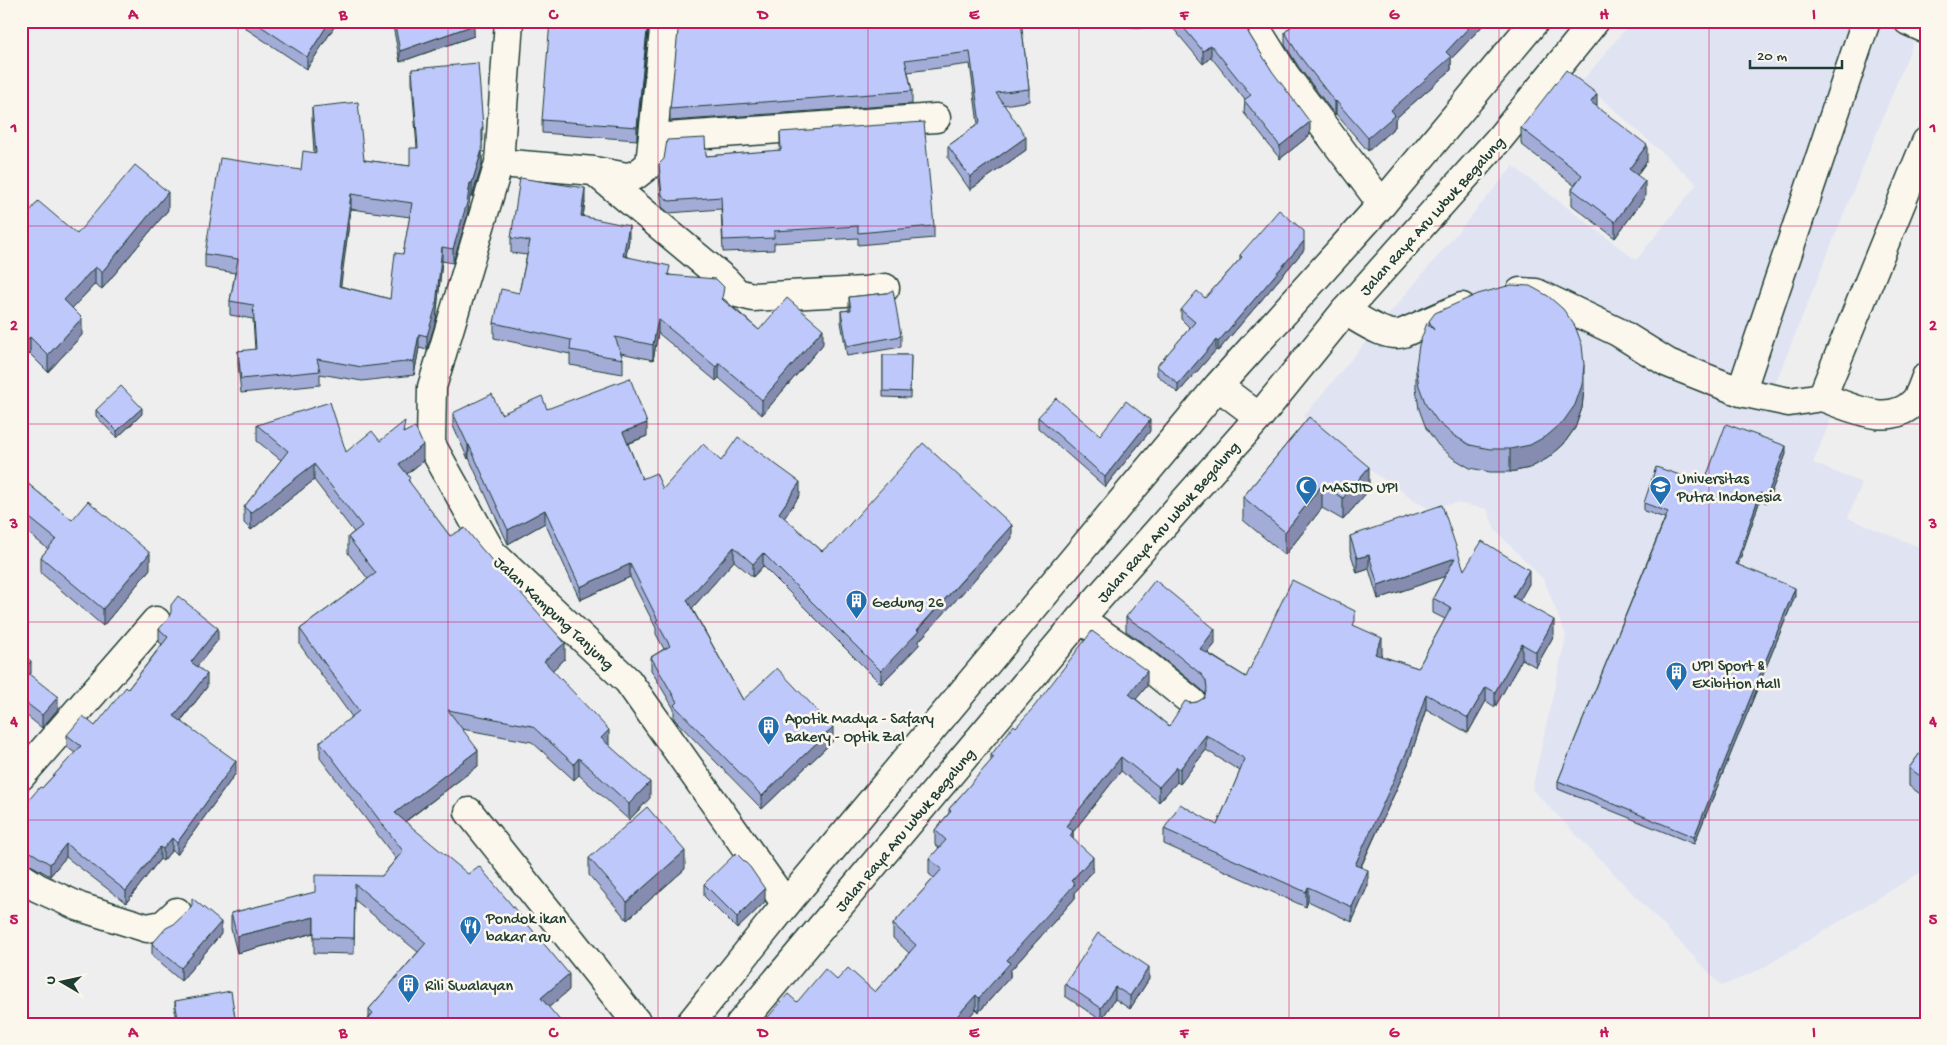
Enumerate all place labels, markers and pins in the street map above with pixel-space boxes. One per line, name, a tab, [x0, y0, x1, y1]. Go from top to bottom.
place label: Universitas Putra Indonesia	[1676, 471, 1783, 508]
mosque icon: MASJID UPI	[1294, 474, 1318, 505]
school or university icon: Universitas Putra Indonesia	[1649, 474, 1673, 505]
place label: MASJID UPI	[1322, 480, 1398, 499]
building icon: Gedung 26	[844, 589, 868, 620]
place label: Gedung 26	[872, 595, 945, 614]
place label: UPI Sport & Exibition Hall	[1692, 658, 1781, 695]
building icon: UPI Sport & Exibition Hall	[1664, 661, 1688, 692]
place label: Apotik Madya - Safary Bakery - Optik Zal	[784, 711, 934, 748]
building icon: Apotik Madya - Safary Bakery - Optik Zal	[757, 714, 781, 745]
place label: Pondok ikan bakar aru	[485, 911, 567, 948]
restaurant icon: Pondok ikan bakar aru	[458, 914, 482, 945]
building icon: Rili Swalayan	[397, 972, 421, 1003]
place label: Rili Swalayan	[425, 978, 514, 997]

